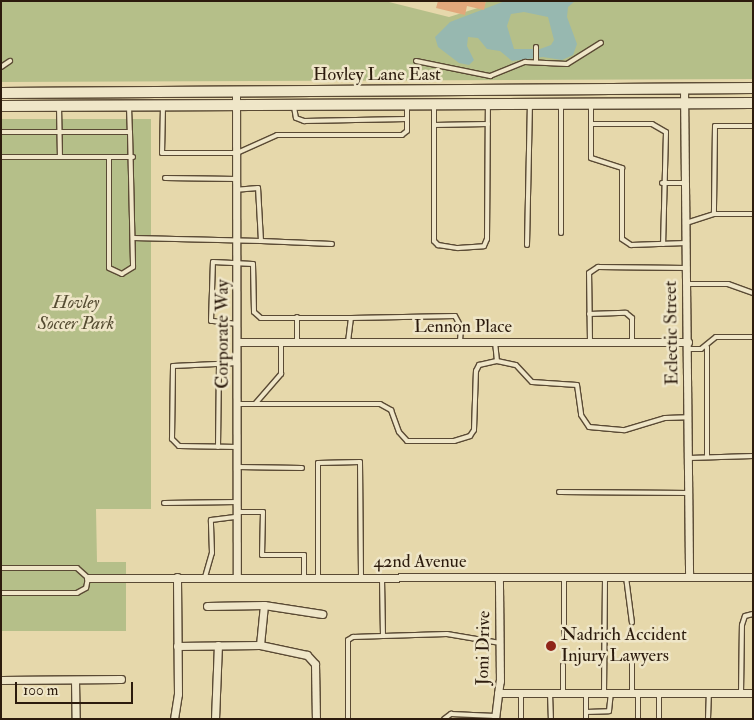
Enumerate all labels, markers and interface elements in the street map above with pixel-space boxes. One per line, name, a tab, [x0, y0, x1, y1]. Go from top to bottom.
street label: Hovley Lane East	[313, 64, 441, 86]
street label: Corporate Way	[212, 279, 234, 389]
street label: Eclectic Street	[660, 281, 684, 385]
park label: Hovley Soccer Park	[38, 293, 114, 336]
street label: Lennon Place	[414, 316, 512, 338]
street label: 42nd Avenue	[374, 551, 466, 573]
street label: Joni Drive	[473, 610, 495, 686]
place label: Nadrich Accident Injury Lawyers	[561, 625, 687, 668]
marker: Nadrich Accident Injury Lawyers	[545, 640, 557, 652]
scale bar	[18, 672, 135, 704]
text: 100 m	[23, 681, 58, 700]

